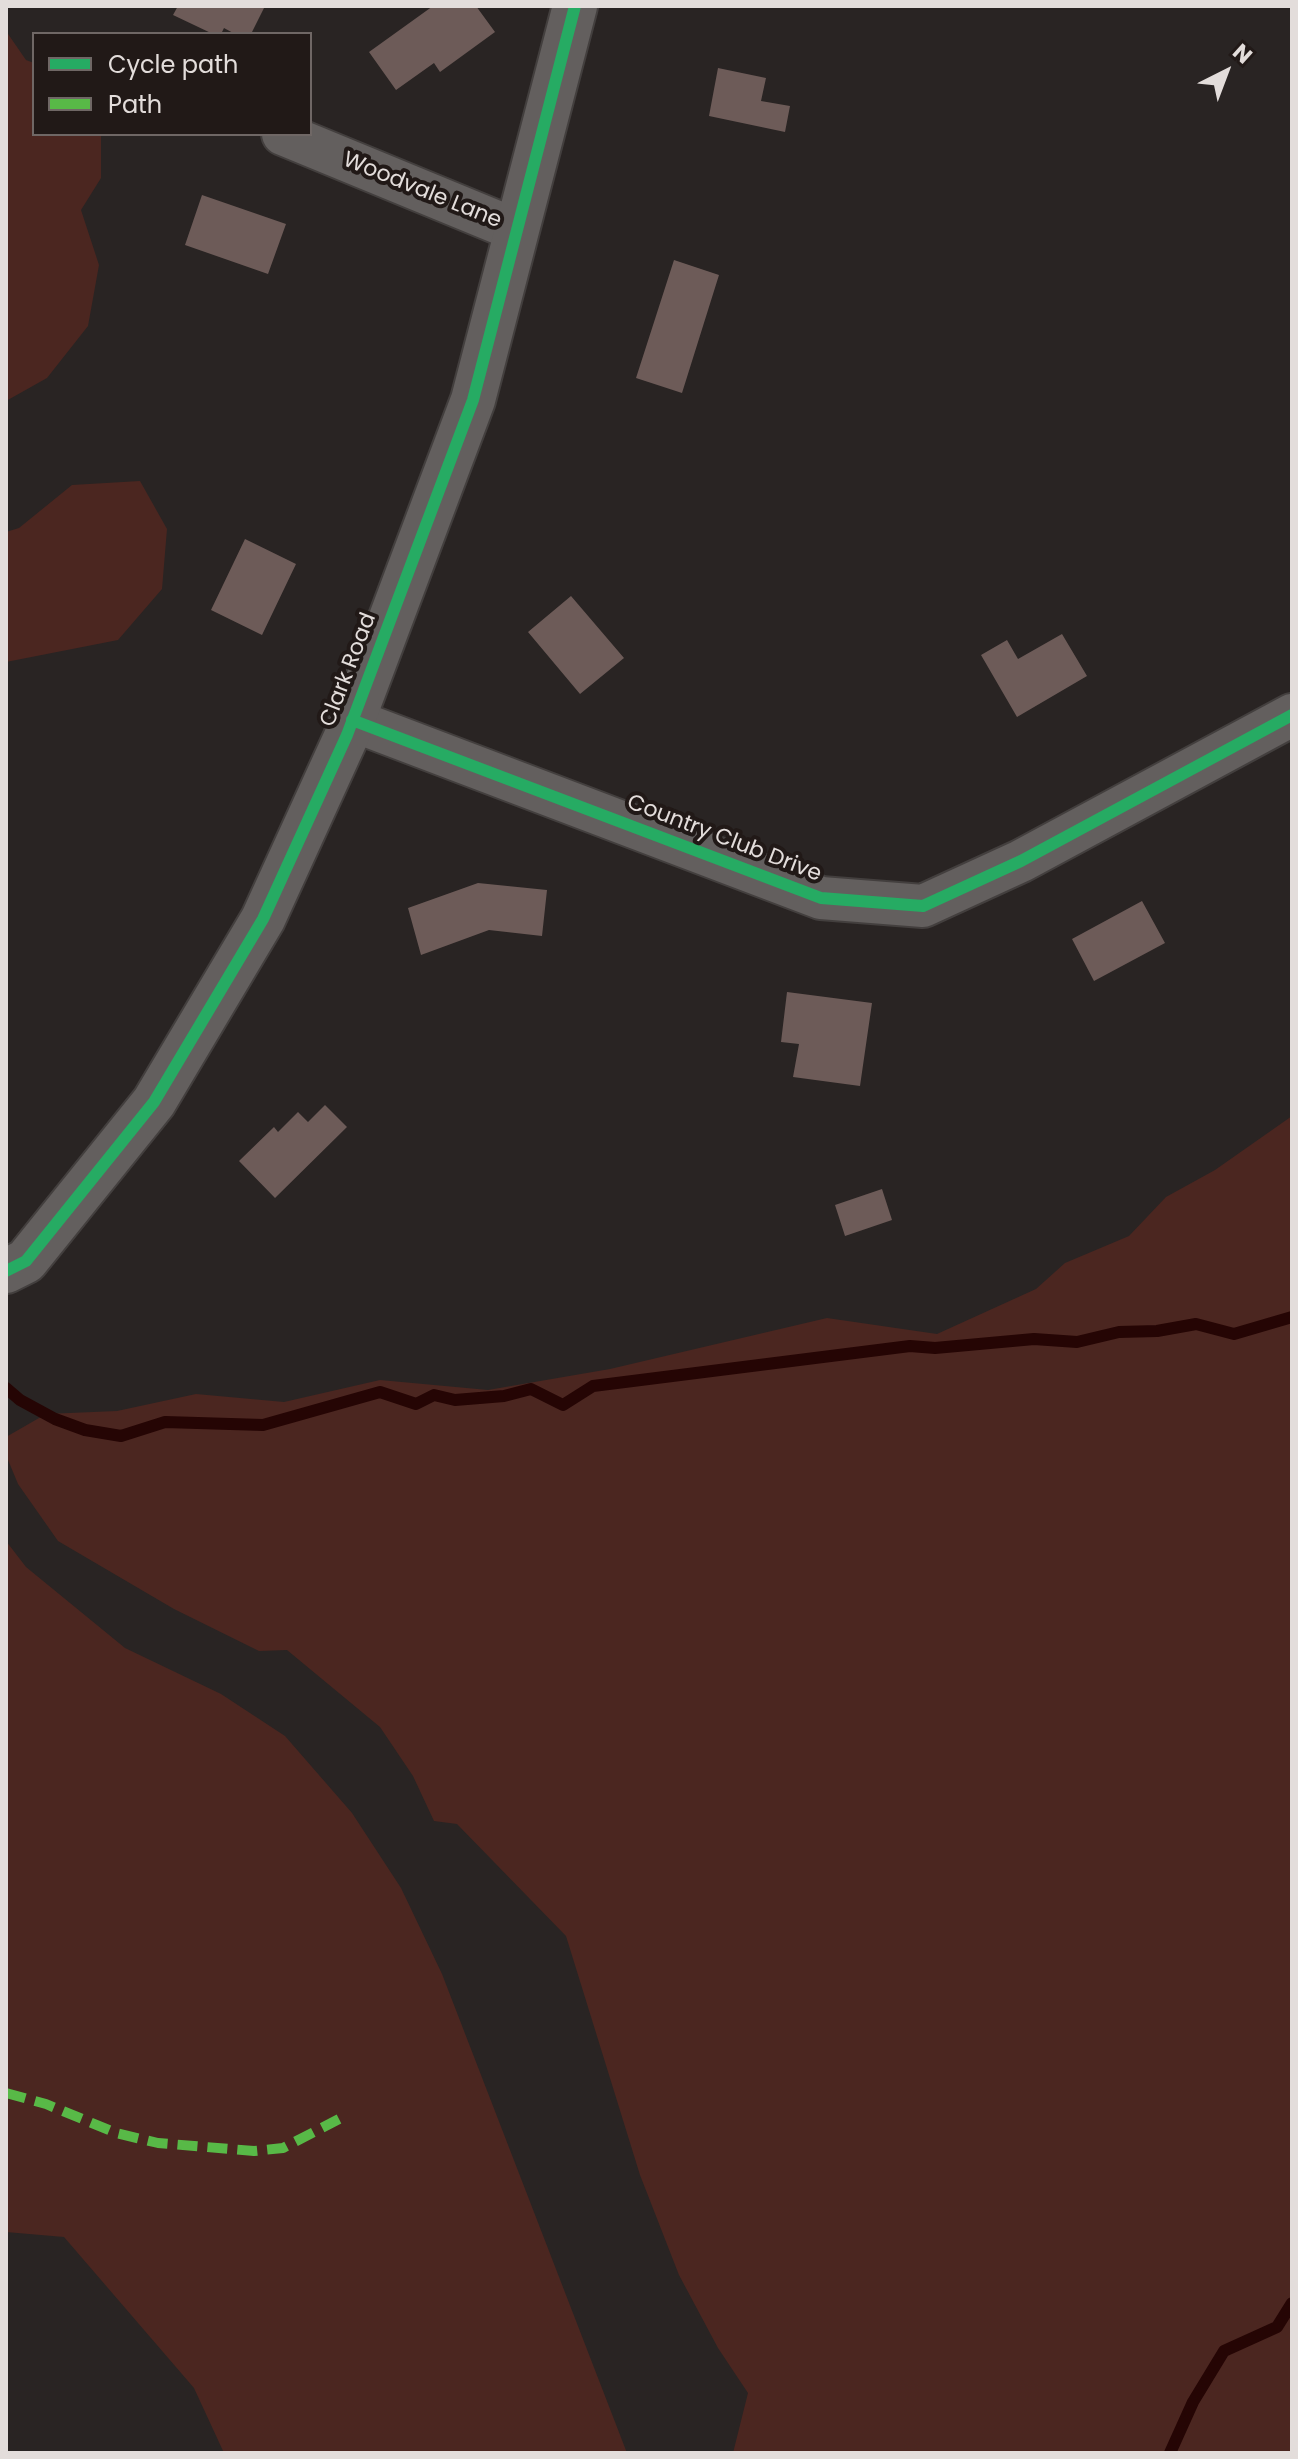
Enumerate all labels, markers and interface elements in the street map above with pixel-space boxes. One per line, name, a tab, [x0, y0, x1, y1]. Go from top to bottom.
legend	[32, 32, 312, 136]
north arrow	[1186, 32, 1266, 112]
text: N	[1226, 37, 1259, 71]
text: Cycle path	[108, 48, 238, 81]
text: Path	[108, 88, 162, 121]
street label: Woodvale Lane	[339, 147, 505, 235]
street label: Clark Road	[315, 609, 383, 731]
street label: Country Club Drive	[623, 790, 825, 888]

